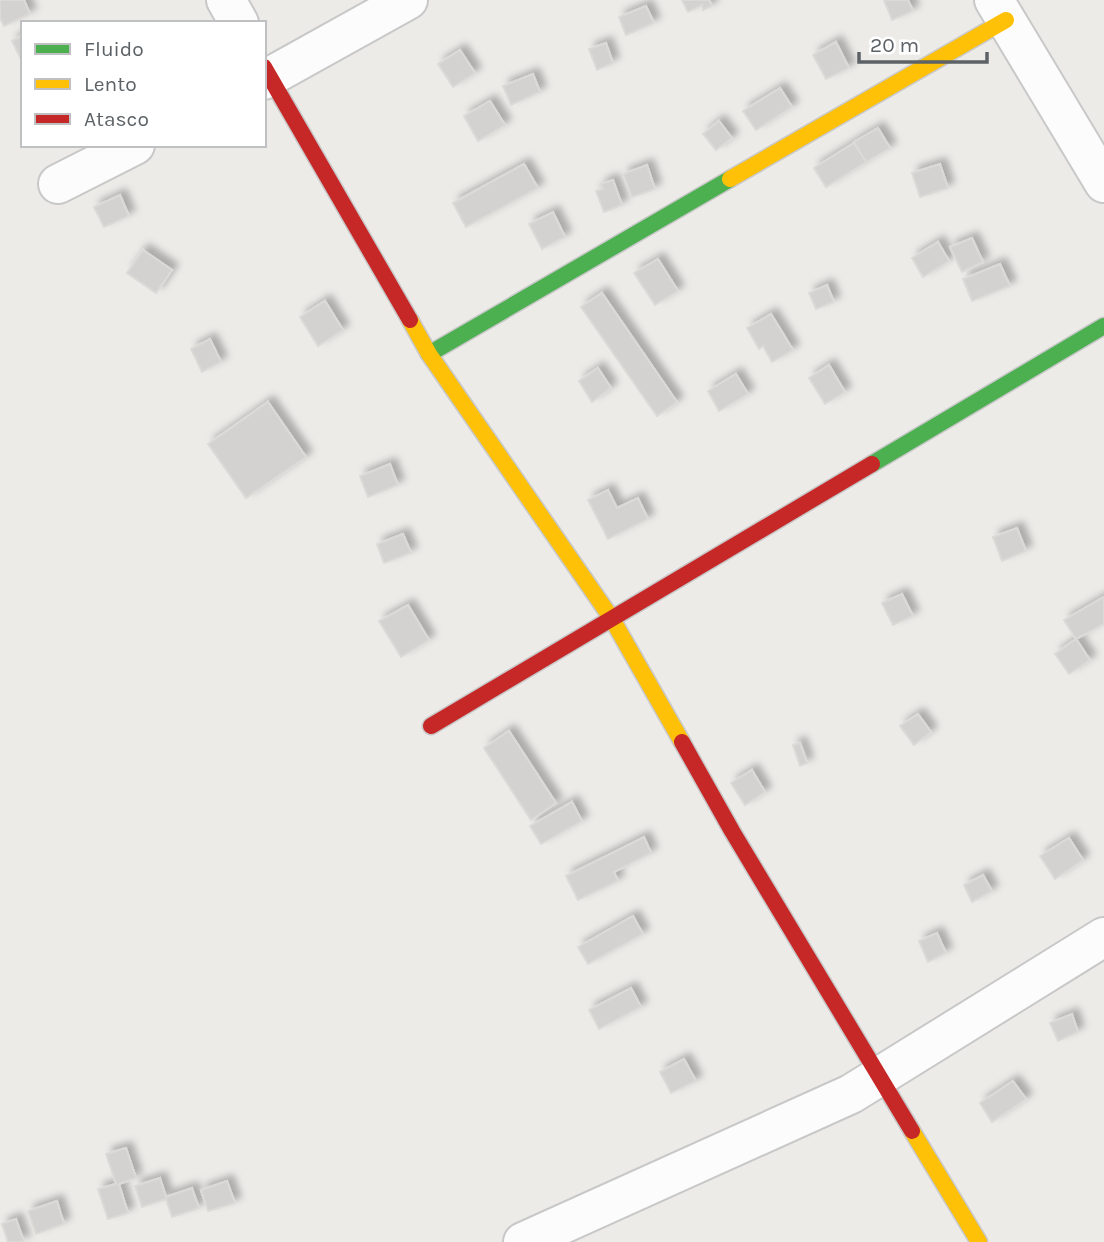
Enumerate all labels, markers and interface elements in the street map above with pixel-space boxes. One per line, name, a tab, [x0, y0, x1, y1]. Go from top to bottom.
legend	[21, 21, 266, 147]
scale bar	[859, 21, 987, 65]
text: 20 m	[870, 33, 919, 57]
text: Fluido	[84, 37, 144, 61]
text: Lento	[84, 72, 137, 96]
text: Atasco	[84, 107, 149, 131]

